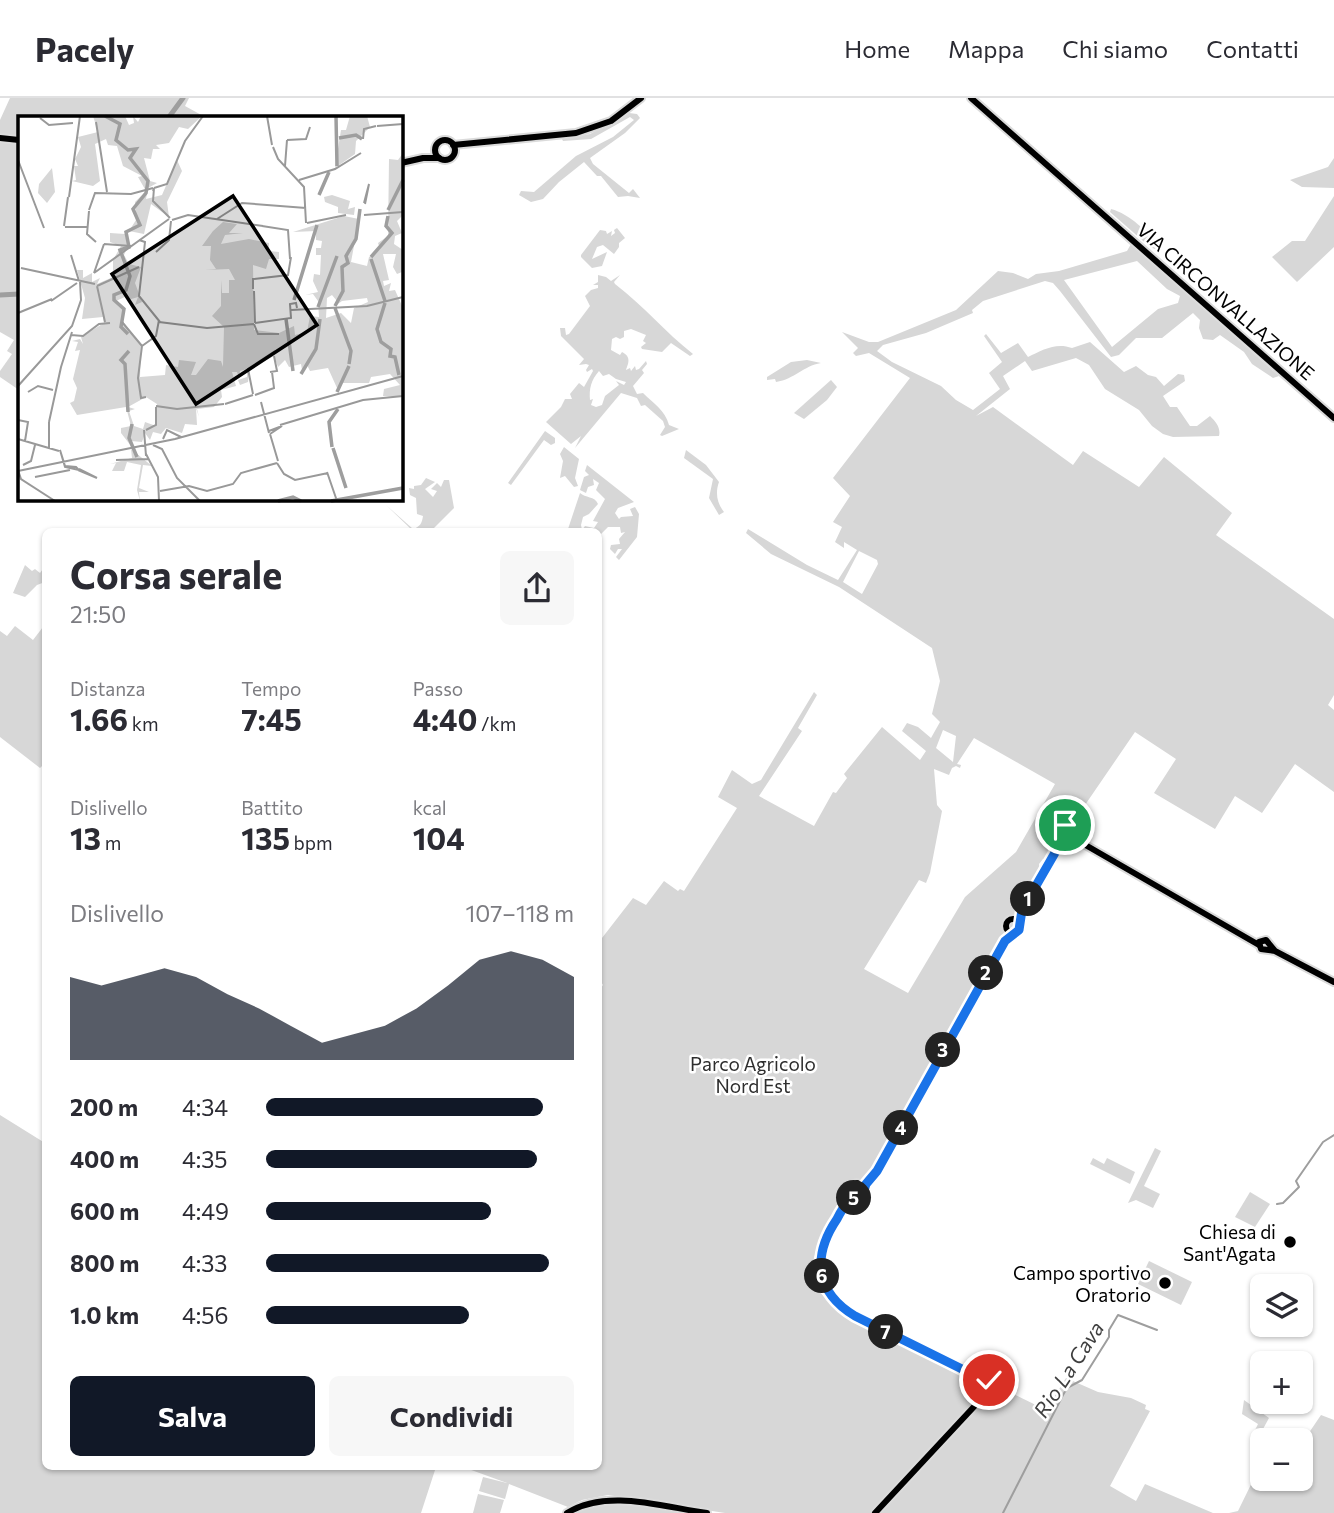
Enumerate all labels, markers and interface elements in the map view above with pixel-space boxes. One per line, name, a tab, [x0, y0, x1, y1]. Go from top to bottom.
text: Pacely	[35, 28, 134, 69]
text: Home	[844, 34, 910, 63]
text: Mappa	[948, 34, 1024, 63]
text: Chi siamo	[1062, 34, 1168, 63]
text: Contatti	[1206, 34, 1299, 63]
inset map	[18, 116, 402, 500]
street label: VIA CIRCONVALLAZIONE	[1133, 218, 1319, 384]
text: Corsa serale	[70, 550, 282, 597]
button: share	[500, 551, 574, 625]
text: 21:50	[70, 600, 126, 628]
text: Distanza	[70, 677, 145, 700]
text: Tempo	[241, 677, 301, 700]
text: Passo	[413, 677, 463, 700]
text: 1.66	[70, 700, 128, 737]
text: 7:45	[241, 700, 302, 737]
text: 4:40	[413, 700, 477, 737]
text: km	[128, 712, 159, 735]
text: /km	[477, 712, 516, 735]
pin	[1035, 795, 1095, 855]
text: Dislivello	[70, 796, 148, 819]
text: Battito	[241, 796, 303, 819]
text: kcal	[413, 796, 447, 819]
icon: arrive	[1046, 806, 1084, 844]
text: 13	[70, 819, 101, 856]
text: 135	[241, 819, 290, 856]
text: 104	[413, 819, 465, 856]
text: m	[101, 831, 121, 854]
text: bpm	[290, 831, 333, 854]
pin: 1	[1010, 882, 1046, 916]
text: 1	[1023, 887, 1032, 910]
text: Dislivello	[70, 899, 164, 927]
text: 107–118 m	[465, 899, 574, 927]
pin: 2	[968, 956, 1004, 990]
text: 2	[980, 961, 991, 984]
pin: 3	[926, 1032, 960, 1068]
text: 3	[937, 1038, 948, 1061]
park label: Parco Agricolo Nord Est	[690, 1052, 816, 1097]
text: 200 m	[70, 1093, 138, 1121]
text: 4:34	[182, 1093, 228, 1121]
pin: 4	[884, 1110, 918, 1146]
text: 4	[895, 1116, 906, 1139]
text: 400 m	[70, 1145, 139, 1173]
text: 4:35	[182, 1145, 228, 1173]
pin: 5	[836, 1180, 872, 1216]
text: 5	[848, 1186, 859, 1209]
text: 600 m	[70, 1197, 139, 1225]
text: 4:49	[182, 1197, 229, 1225]
place label: Chiesa di Sant'Agata	[1183, 1220, 1276, 1265]
marker: Chiesa di Sant'Agata	[1282, 1234, 1298, 1250]
text: 800 m	[70, 1249, 139, 1277]
text: 4:33	[182, 1249, 227, 1277]
pin: 6	[804, 1258, 840, 1294]
place label: Campo sportivo Oratorio	[1013, 1261, 1151, 1306]
text: 6	[816, 1264, 827, 1287]
map controls	[1250, 1274, 1313, 1491]
button: layers	[1250, 1274, 1313, 1337]
marker: Campo sportivo Oratorio	[1157, 1275, 1173, 1291]
text: 1.0 km	[70, 1301, 139, 1329]
text: 4:56	[182, 1301, 228, 1329]
pin: 7	[868, 1314, 903, 1350]
water label: Rio La Cava	[1028, 1316, 1108, 1422]
text: 7	[880, 1320, 891, 1343]
pin	[959, 1350, 1019, 1410]
button: +	[1250, 1351, 1313, 1414]
icon: check	[970, 1361, 1008, 1399]
button: Salva	[70, 1376, 315, 1456]
button: Condividi	[329, 1376, 574, 1456]
button: −	[1250, 1428, 1313, 1491]

